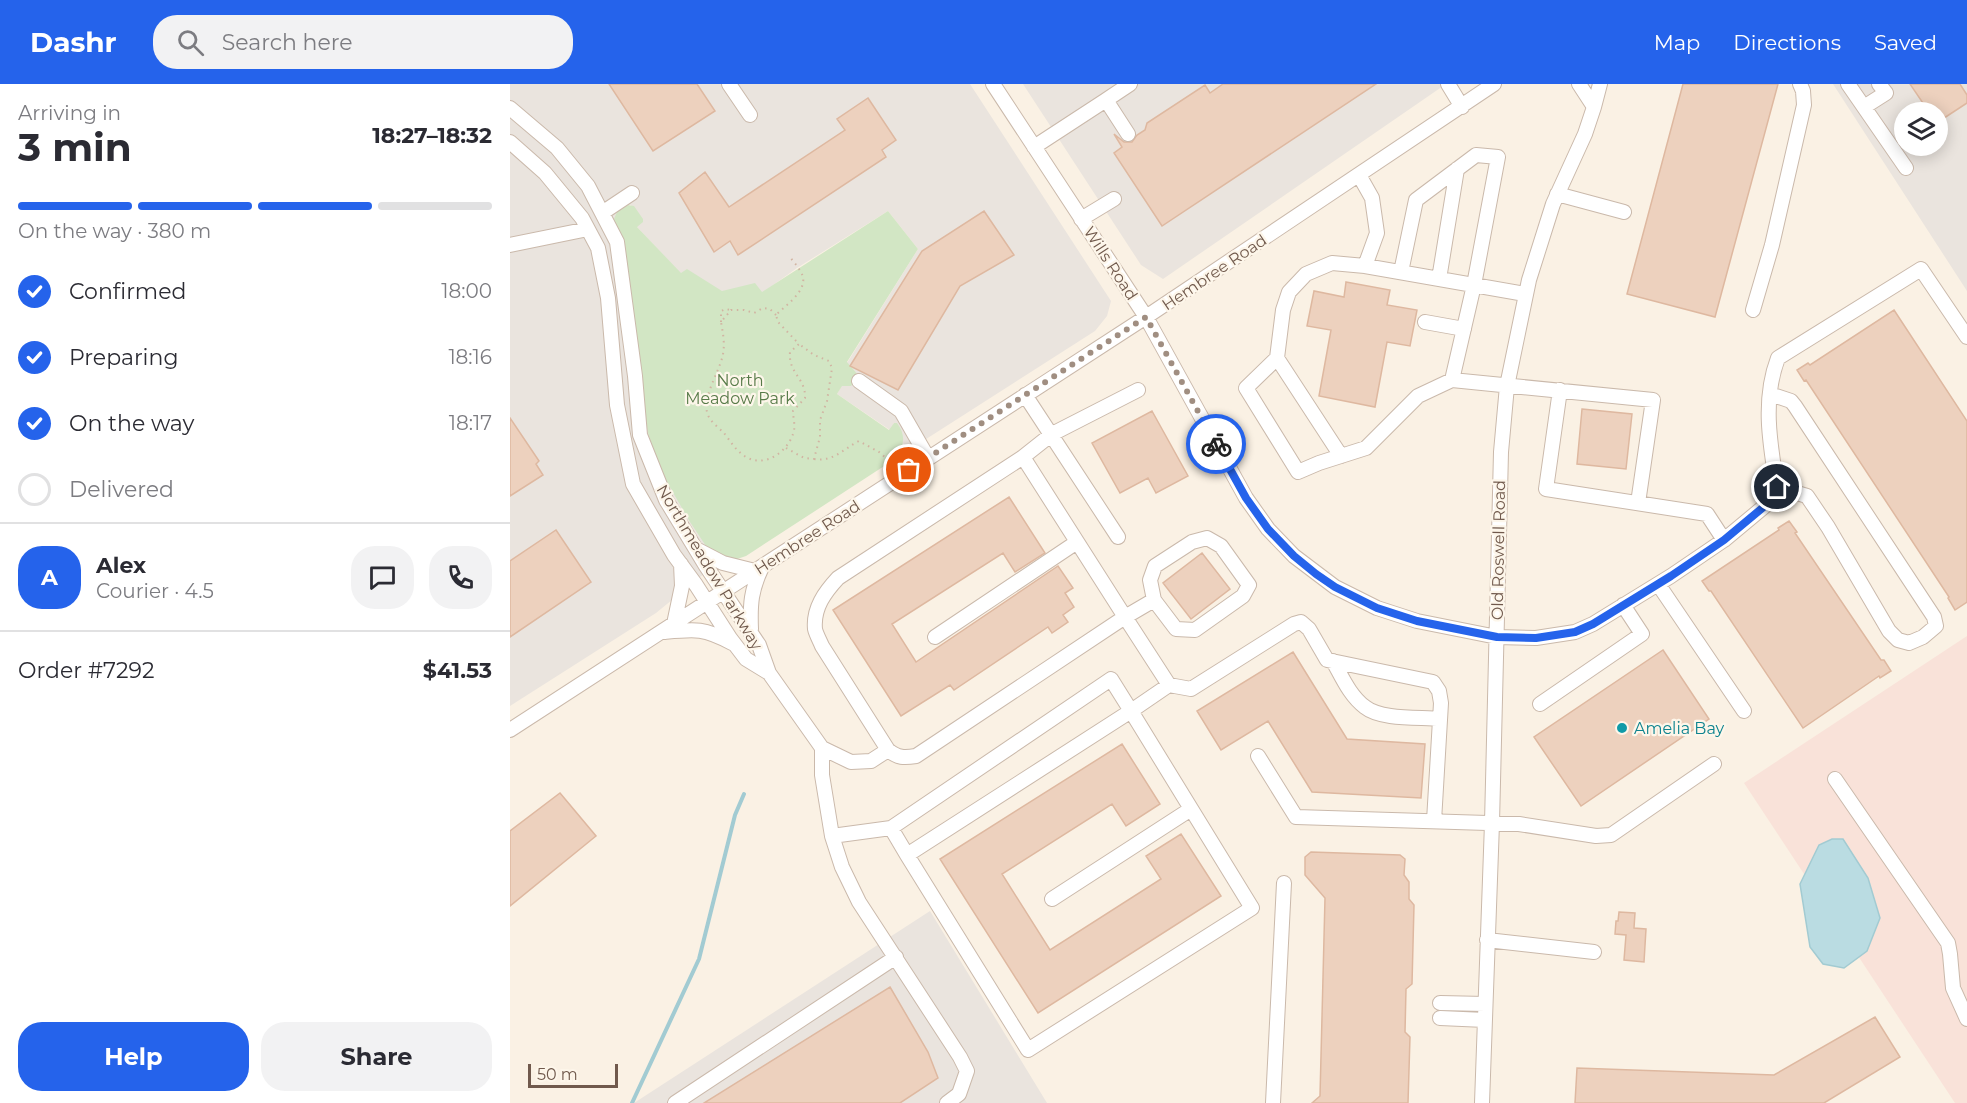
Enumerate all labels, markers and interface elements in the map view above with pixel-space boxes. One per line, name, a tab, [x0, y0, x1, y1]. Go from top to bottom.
search box	[153, 15, 573, 69]
text: Dashr	[30, 25, 117, 59]
icon: search	[174, 26, 207, 59]
text: Search here	[222, 29, 353, 56]
text: Map	[1654, 30, 1700, 55]
text: Directions	[1733, 30, 1841, 55]
text: Saved	[1874, 30, 1937, 55]
text: Arriving in	[18, 101, 121, 125]
map controls	[1894, 102, 1948, 156]
button: layers	[1894, 102, 1948, 156]
text: 18:27–18:32	[372, 122, 492, 149]
text: 3 min	[18, 123, 132, 171]
text: On the way · 380 m	[18, 219, 211, 243]
street label: Wills Road	[1080, 223, 1141, 304]
street label: Hembree Road	[1158, 230, 1270, 314]
icon: check	[18, 275, 51, 308]
text: Confirmed	[69, 278, 186, 305]
text: 18:00	[441, 279, 492, 303]
icon: check	[18, 341, 51, 374]
text: Preparing	[69, 344, 178, 371]
text: 18:16	[448, 345, 492, 369]
park label: North Meadow Park	[685, 371, 795, 408]
icon: check	[18, 407, 51, 440]
text: On the way	[69, 410, 194, 437]
text: 18:17	[449, 411, 492, 435]
courier	[1186, 414, 1246, 474]
icon: bike	[1200, 428, 1233, 461]
pin	[883, 444, 934, 495]
icon: bag	[892, 453, 925, 486]
pin	[1751, 461, 1802, 512]
icon: home	[1760, 470, 1793, 503]
text: Delivered	[69, 476, 174, 503]
street label: Old Roswell Road	[1488, 480, 1509, 620]
street label: Northmeadow Parkway	[653, 481, 767, 654]
street label: Hembree Road	[751, 496, 864, 579]
button: chat	[351, 546, 414, 609]
button: phone	[429, 546, 492, 609]
text: Alex	[96, 552, 146, 579]
text: A	[41, 564, 58, 591]
text: Courier · 4.5	[96, 579, 214, 603]
text: Order #7292	[18, 657, 154, 684]
text: $41.53	[423, 657, 492, 684]
place label: Amelia Bay	[1634, 719, 1725, 738]
marker: Amelia Bay	[1615, 721, 1629, 735]
button: Help	[18, 1022, 249, 1091]
button: Share	[261, 1022, 492, 1091]
scale bar	[528, 1061, 618, 1088]
text: 50 m	[537, 1065, 578, 1084]

